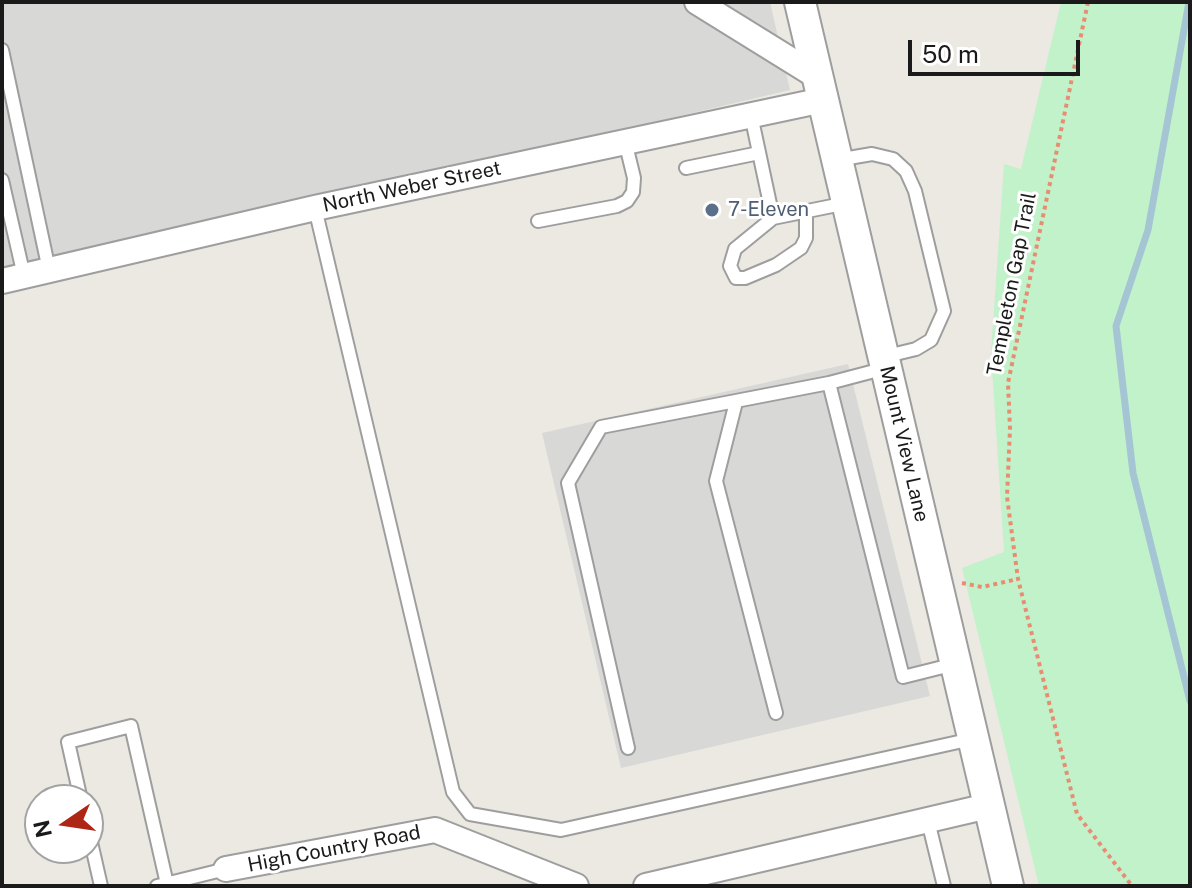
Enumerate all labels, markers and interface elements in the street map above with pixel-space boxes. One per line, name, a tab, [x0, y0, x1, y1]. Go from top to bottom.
scale bar	[912, 24, 1084, 74]
text: 50 m	[922, 40, 979, 68]
street label: North Weber Street	[321, 156, 503, 218]
street label: Templeton Gap Trail	[982, 190, 1042, 378]
place label: 7-Eleven	[728, 198, 809, 222]
marker: 7-Eleven	[703, 201, 721, 219]
street label: Mount View Lane	[874, 364, 934, 524]
north arrow	[24, 784, 104, 864]
text: N	[28, 818, 57, 840]
street label: High Country Road	[245, 820, 423, 878]

